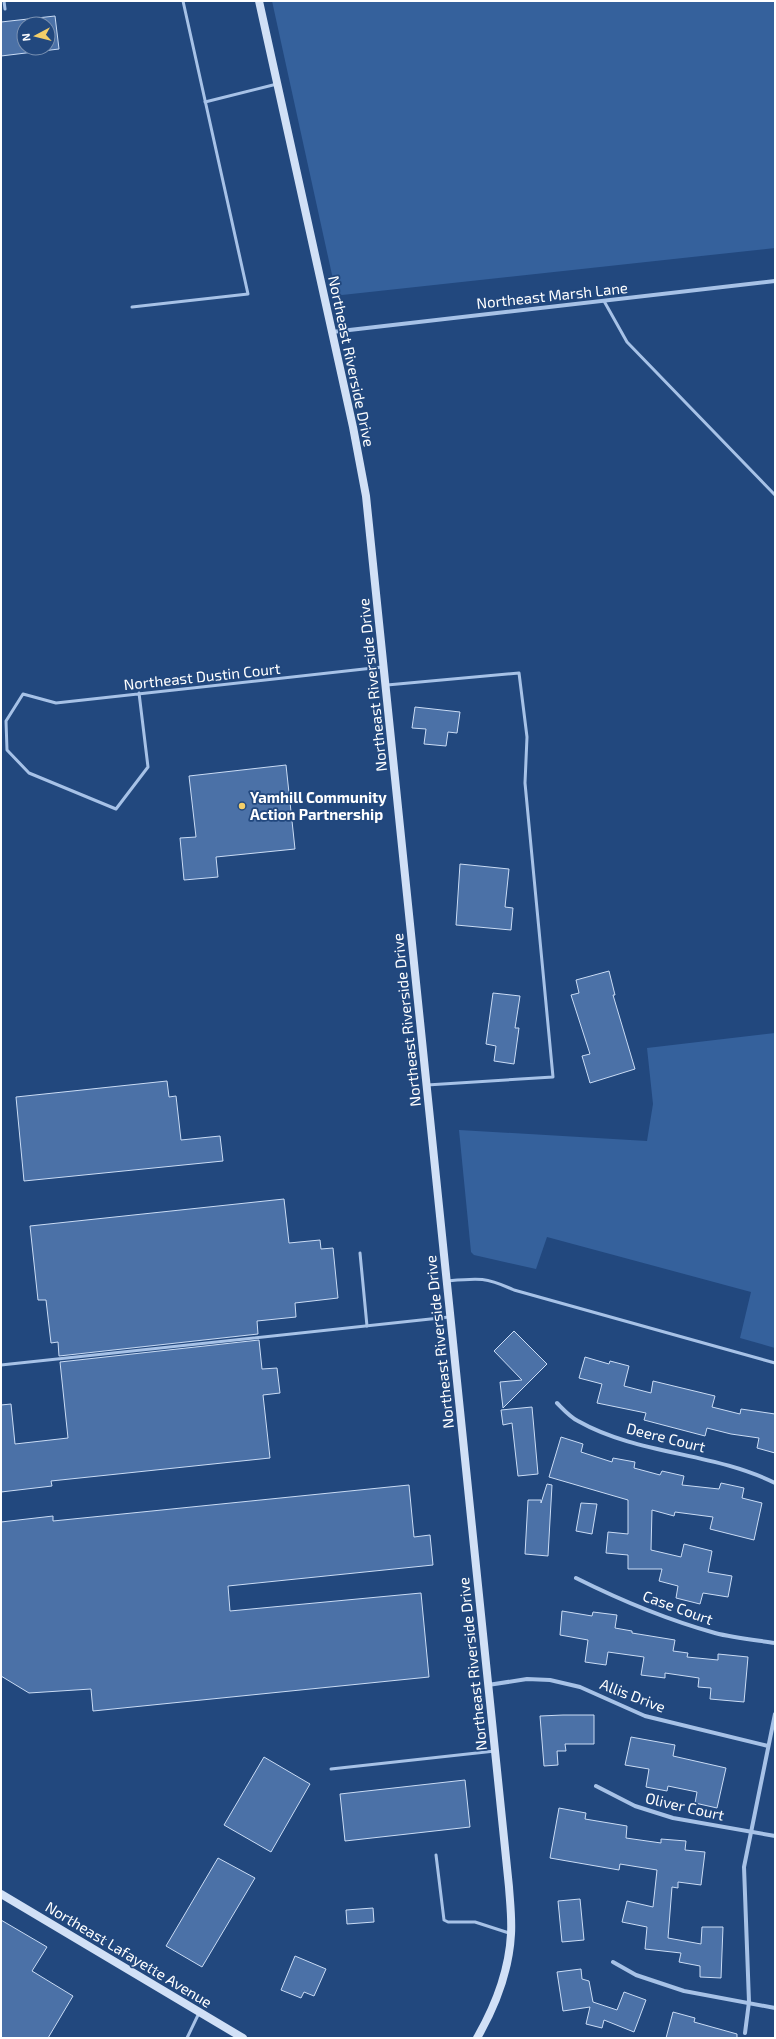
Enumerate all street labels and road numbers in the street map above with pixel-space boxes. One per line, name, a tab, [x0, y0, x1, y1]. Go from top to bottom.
street label: Northeast Riverside Drive	[325, 274, 379, 448]
street label: Northeast Marsh Lane	[475, 278, 629, 312]
street label: Northeast Riverside Drive	[354, 597, 390, 773]
street label: Northeast Dustin Court	[123, 659, 282, 693]
street label: Northeast Riverside Drive	[388, 932, 424, 1108]
street label: Northeast Riverside Drive	[421, 1254, 457, 1430]
street label: Deere Court	[625, 1419, 708, 1456]
street label: Northeast Riverside Drive	[454, 1576, 490, 1752]
street label: Case Court	[641, 1586, 716, 1628]
street label: Allis Drive	[598, 1674, 668, 1716]
street label: Oliver Court	[644, 1788, 727, 1824]
street label: Northeast Lafayette Avenue	[42, 1897, 216, 2011]

